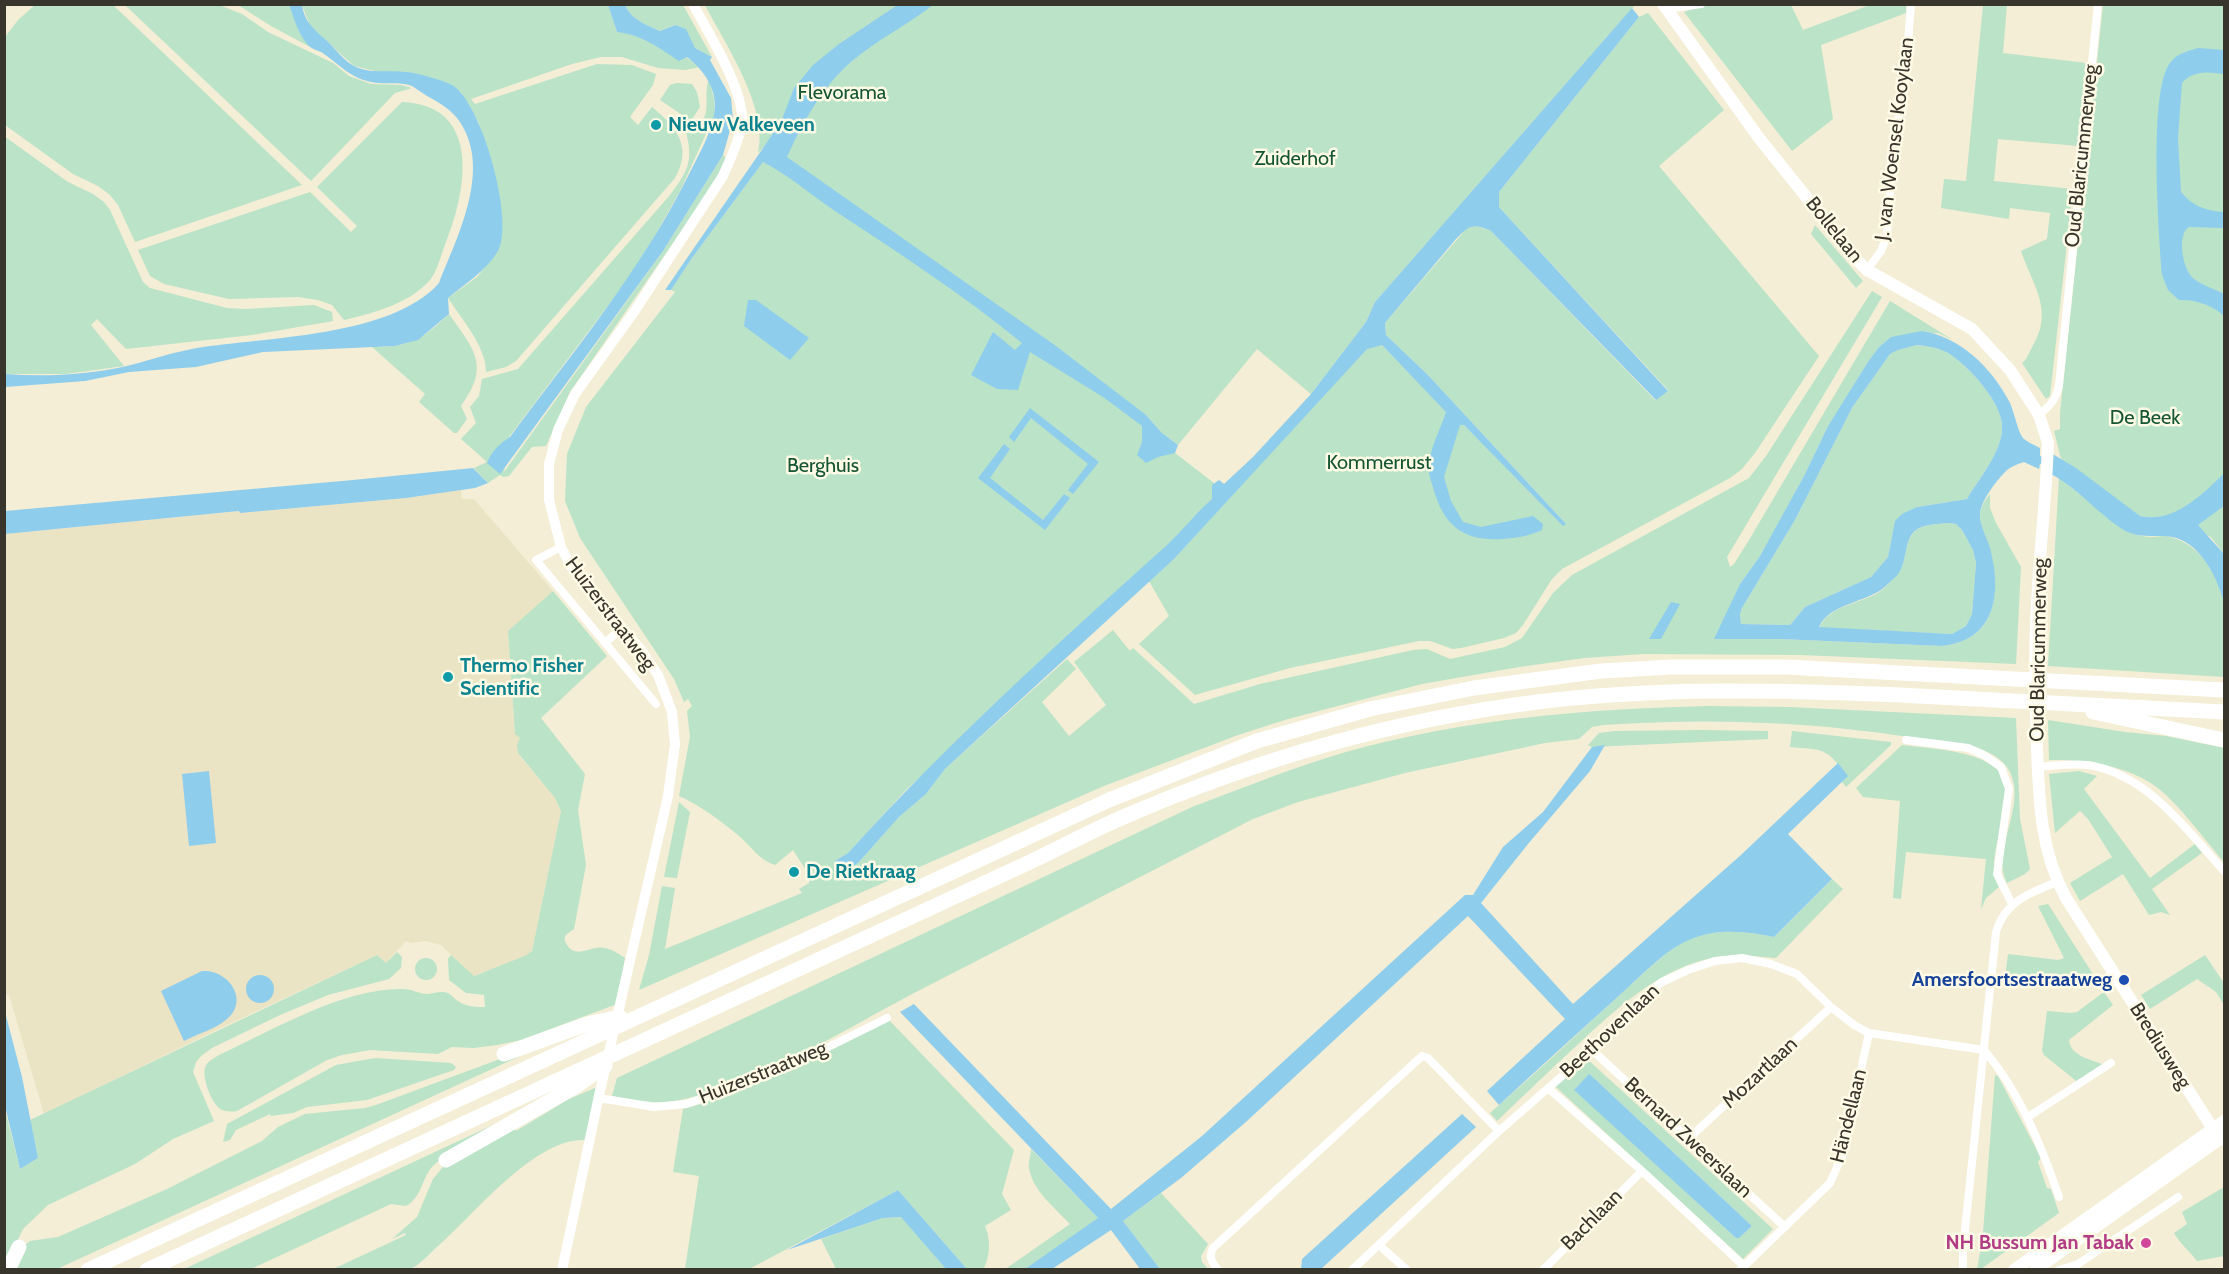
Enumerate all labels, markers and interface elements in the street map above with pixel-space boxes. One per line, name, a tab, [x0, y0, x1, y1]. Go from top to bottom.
street label: J. van Woensel Kooylaan	[1871, 36, 1919, 242]
street label: Oud Blaricummerweg	[2060, 63, 2104, 249]
park label: Flevorama	[798, 81, 886, 105]
place label: Nieuw Valkeveen	[668, 113, 815, 137]
marker: Nieuw Valkeveen	[649, 118, 663, 132]
park label: Zuiderhof	[1254, 147, 1336, 171]
street label: Bollelaan	[1800, 192, 1868, 268]
park label: De Beek	[2110, 406, 2180, 430]
park label: Kommerrust	[1326, 451, 1432, 475]
park label: Berghuis	[787, 454, 859, 478]
street label: Huizerstraatweg	[560, 553, 660, 675]
street label: Oud Blaricummerweg	[2025, 558, 2053, 742]
place label: Thermo Fisher Scientific	[460, 654, 584, 701]
marker: Thermo Fisher Scientific	[441, 670, 455, 684]
place label: De Rietkraag	[806, 860, 916, 884]
marker: De Rietkraag	[787, 865, 801, 879]
place label: Amersfoortsestraatweg	[1912, 968, 2112, 992]
marker: Amersfoortsestraatweg	[2117, 973, 2131, 987]
street label: Beethovenlaan	[1555, 979, 1665, 1083]
street label: Brediusweg	[2124, 999, 2196, 1093]
street label: Mozartlaan	[1717, 1032, 1803, 1114]
street label: Huizerstraatweg	[695, 1036, 831, 1110]
street label: Händellaan	[1826, 1067, 1872, 1165]
street label: Bernard Zweerslaan	[1619, 1073, 1757, 1203]
street label: Bachlaan	[1556, 1184, 1628, 1256]
place label: NH Bussum Jan Tabak	[1945, 1231, 2134, 1255]
marker: NH Bussum Jan Tabak	[2139, 1236, 2153, 1250]

